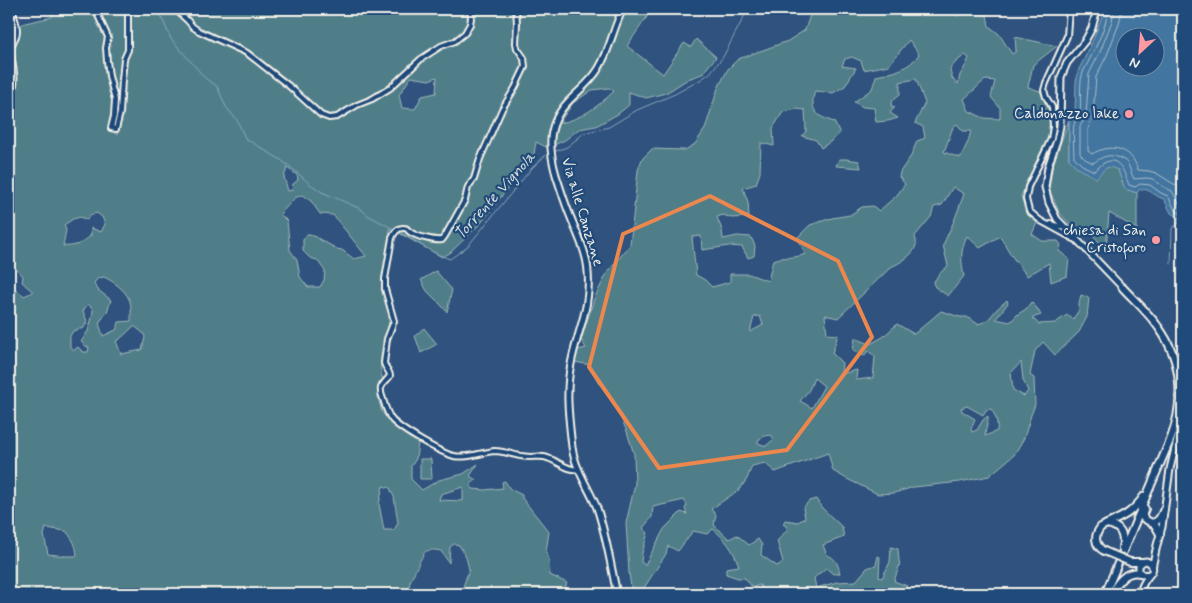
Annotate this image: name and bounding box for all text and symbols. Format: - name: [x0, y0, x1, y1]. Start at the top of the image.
- north arrow: [1114, 28, 1164, 78]
- text: N: [1127, 53, 1143, 73]
- place label: Caldonazzo lake: [1014, 104, 1119, 124]
- marker: Caldonazzo lake: [1123, 108, 1135, 120]
- water label: Torrente Vignola: [450, 146, 541, 245]
- street label: Via alle Canzane: [556, 155, 608, 269]
- place label: chiesa di San Cristoforo: [1063, 221, 1146, 260]
- marker: chiesa di San Cristoforo: [1150, 234, 1162, 246]

